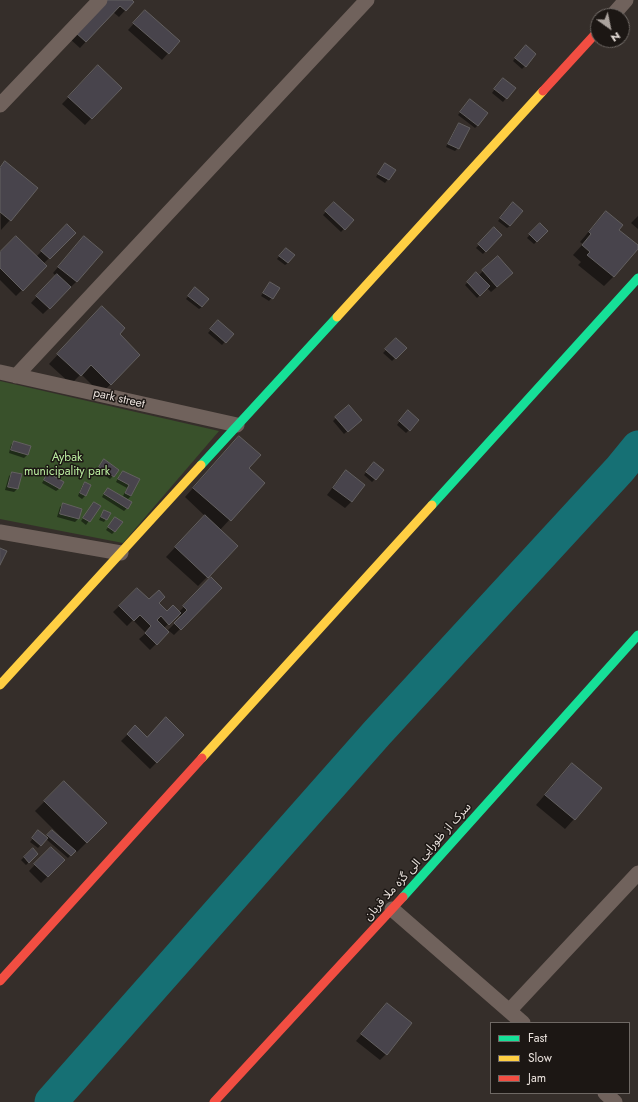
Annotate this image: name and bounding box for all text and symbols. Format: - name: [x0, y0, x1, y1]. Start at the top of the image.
- north arrow: [590, 8, 630, 48]
- text: N: [608, 28, 624, 46]
- street label: park street: [92, 386, 146, 412]
- park label: Aybak municipality park: [24, 451, 110, 479]
- street label: سرک از ظورایی الی گزه ملا قربان: [361, 800, 475, 924]
- legend: [490, 1022, 630, 1094]
- text: Fast: [528, 1029, 547, 1047]
- text: Slow: [528, 1049, 552, 1067]
- text: Jam: [528, 1069, 546, 1087]

